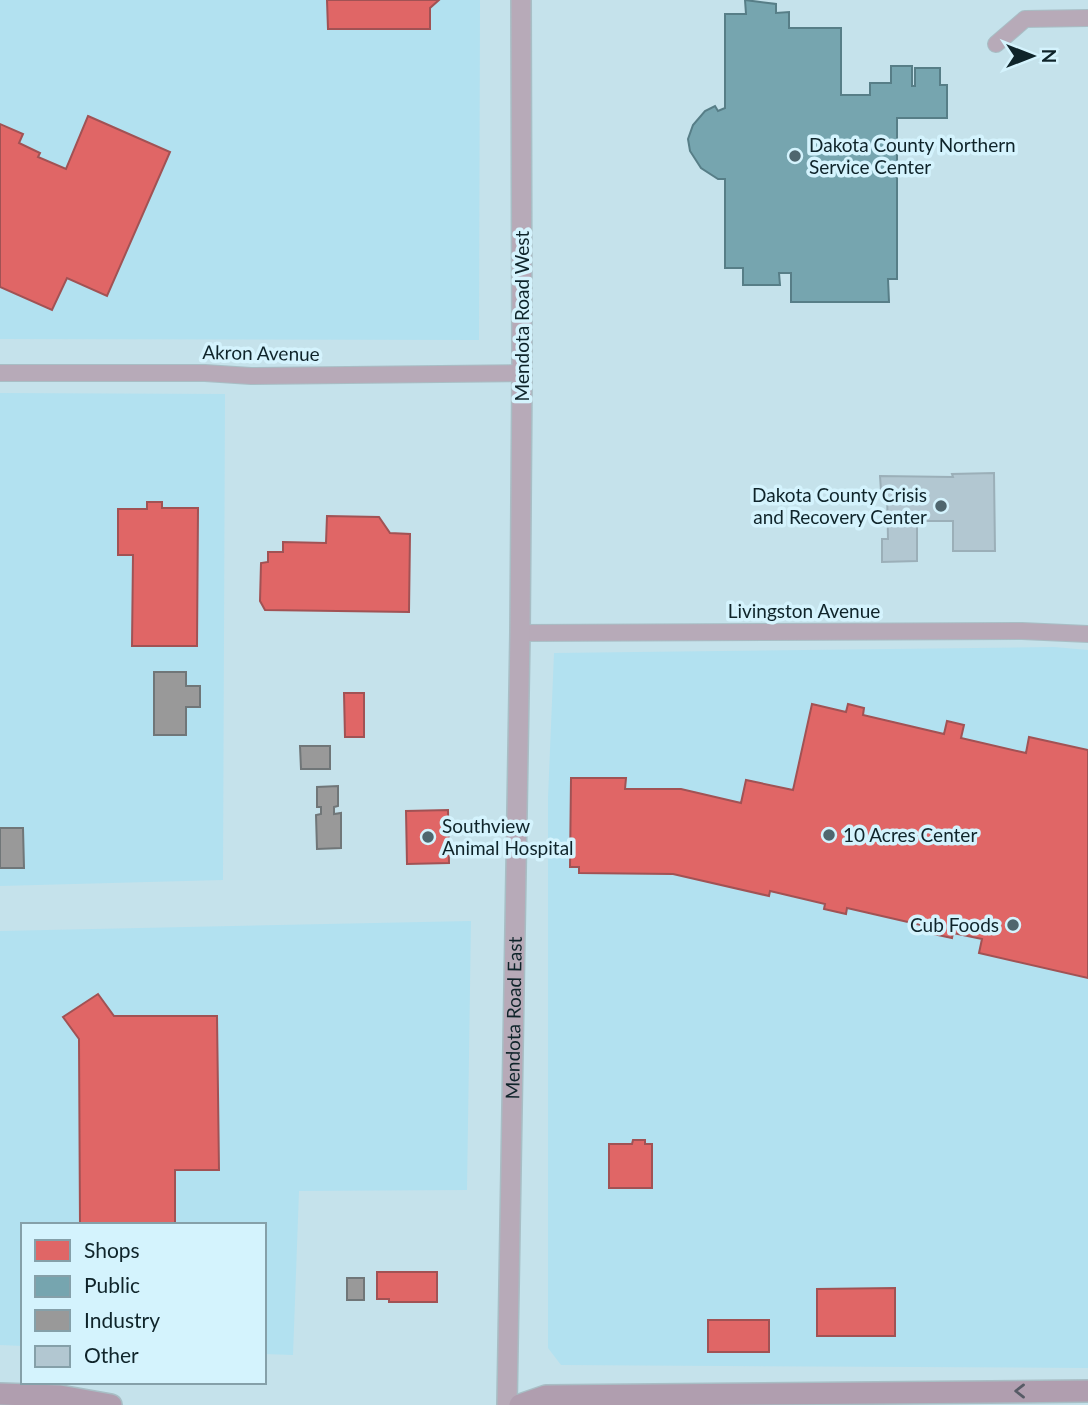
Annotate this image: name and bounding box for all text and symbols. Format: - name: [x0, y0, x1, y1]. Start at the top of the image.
- north arrow: [997, 21, 1067, 91]
- text: N: [1038, 49, 1061, 63]
- place label: Dakota County Northern Service Center: [809, 133, 1016, 178]
- marker: Dakota County Northern Service Center: [787, 148, 803, 164]
- street label: Mendota Road West: [510, 230, 533, 401]
- street label: Akron Avenue: [202, 340, 320, 365]
- place label: Dakota County Crisis and Recovery Center: [752, 483, 927, 528]
- marker: Dakota County Crisis and Recovery Center: [933, 498, 949, 514]
- street label: Livingston Avenue: [728, 599, 880, 622]
- place label: Southview Animal Hospital: [442, 814, 574, 859]
- place label: 10 Acres Center: [843, 823, 977, 846]
- marker: 10 Acres Center: [821, 827, 837, 843]
- marker: Southview Animal Hospital: [420, 829, 436, 845]
- place label: Cub Foods: [910, 913, 999, 936]
- marker: Cub Foods: [1005, 917, 1021, 933]
- street label: Mendota Road East: [500, 936, 526, 1100]
- legend: [21, 1223, 266, 1384]
- text: Shops: [84, 1237, 140, 1262]
- text: Public: [84, 1272, 140, 1297]
- text: Industry: [84, 1307, 160, 1332]
- text: Other: [84, 1342, 139, 1367]
- one-way arrow: [1014, 1383, 1025, 1399]

